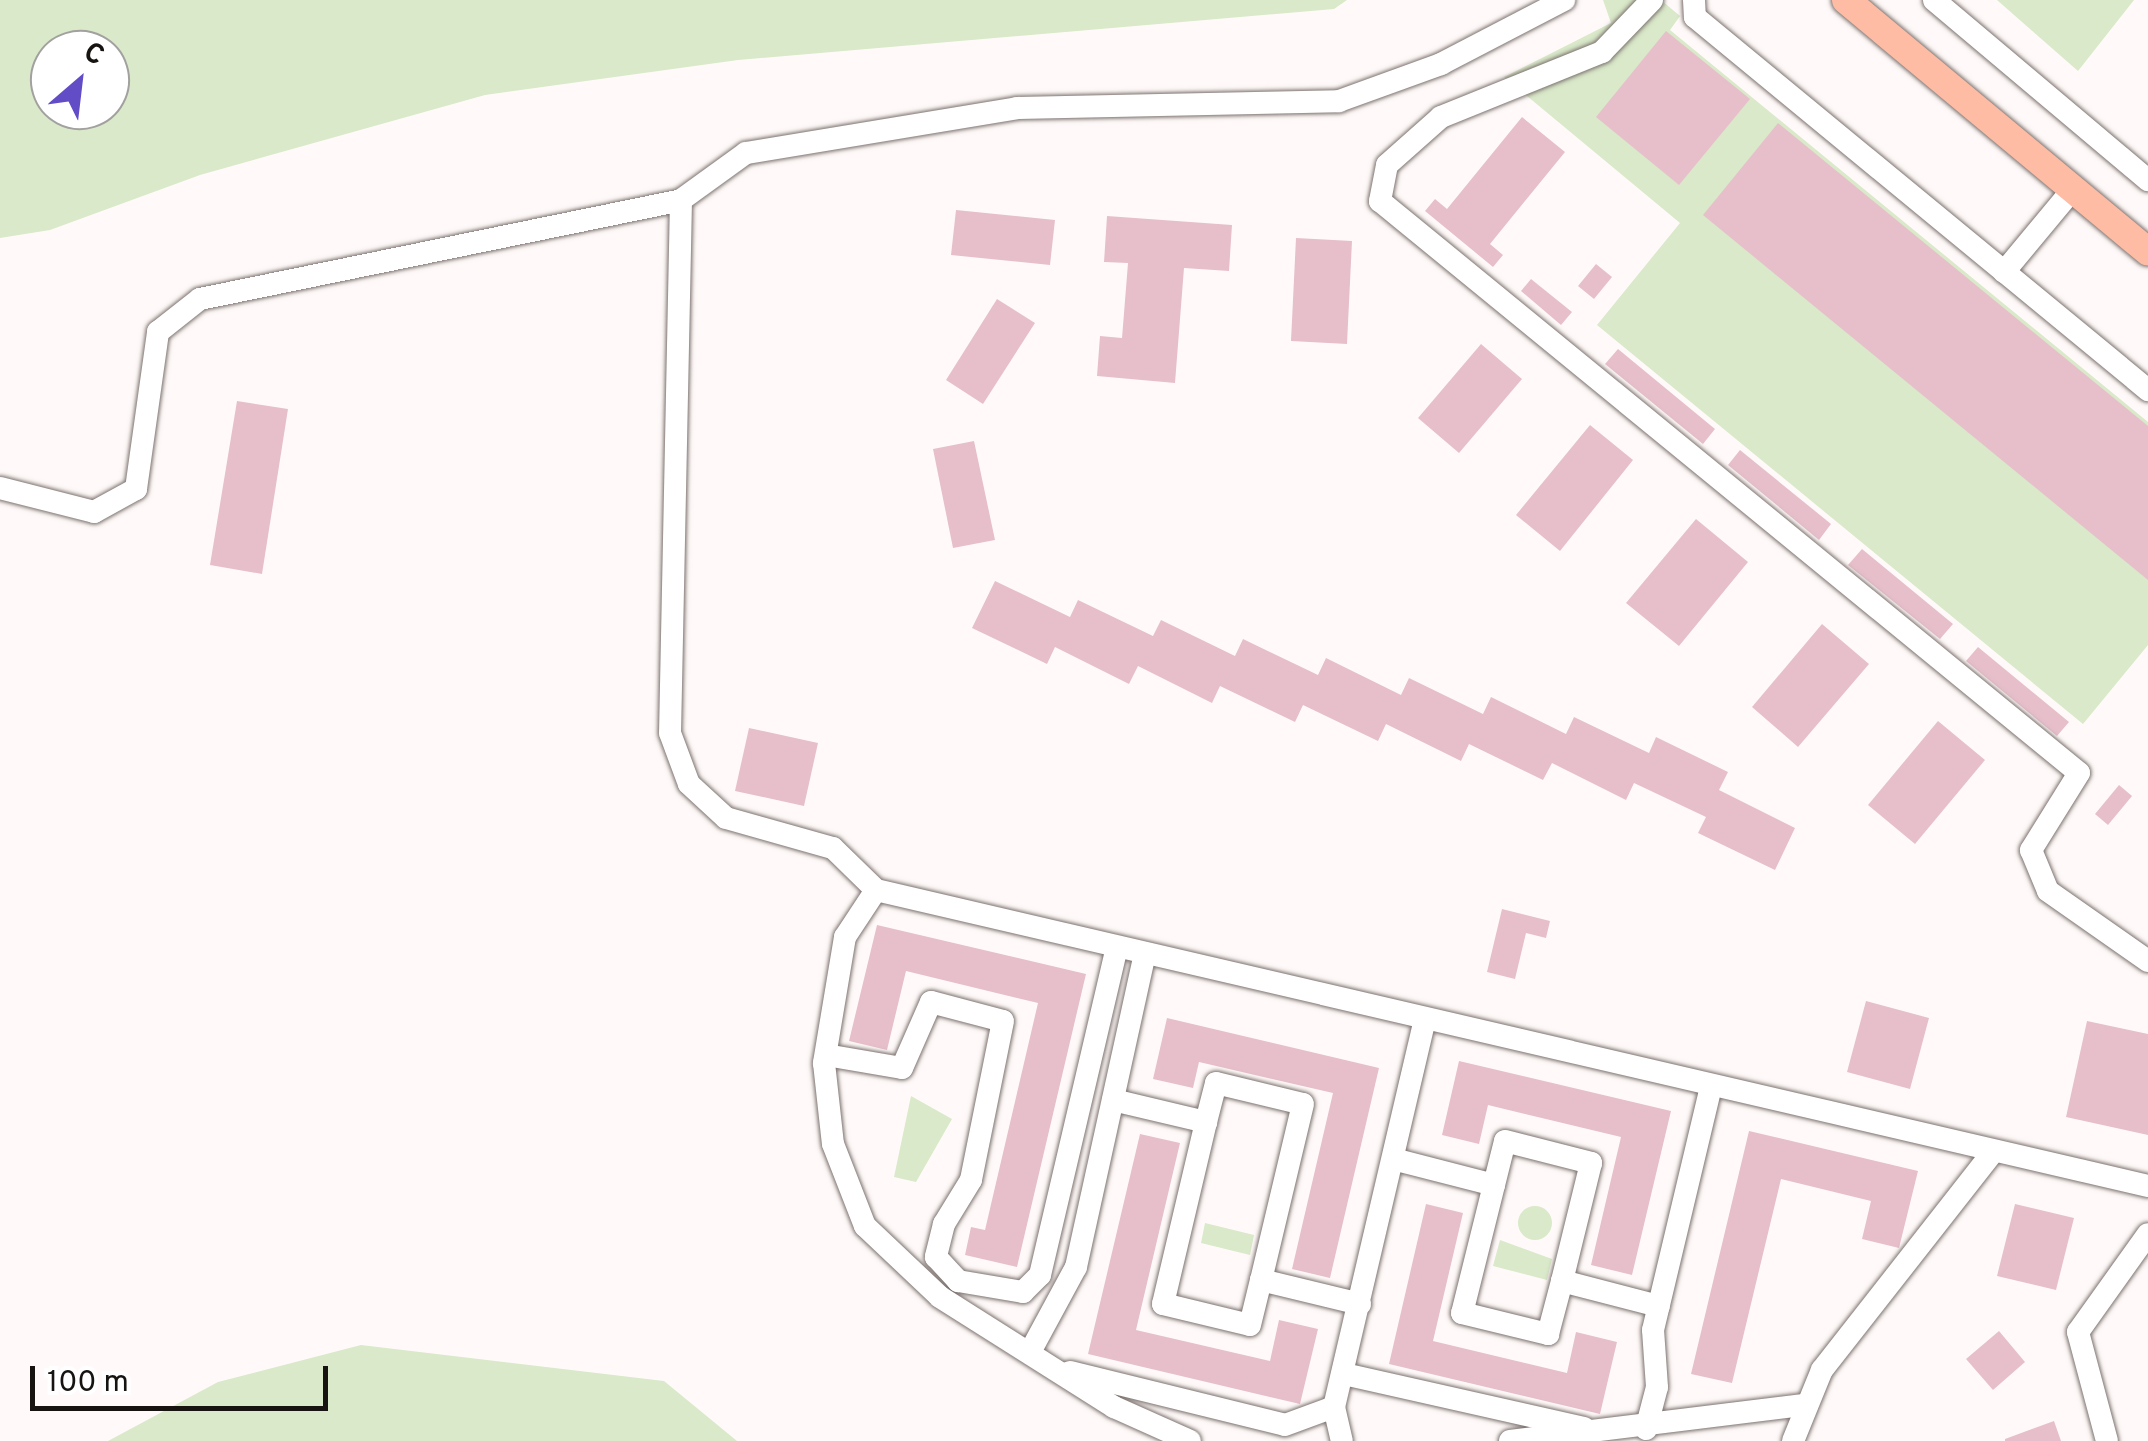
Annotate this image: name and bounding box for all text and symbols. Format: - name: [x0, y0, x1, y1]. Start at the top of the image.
- north arrow: [30, 30, 130, 130]
- text: С: [77, 35, 109, 75]
- scale bar: [35, 1346, 332, 1408]
- text: 100 m: [47, 1365, 129, 1402]

